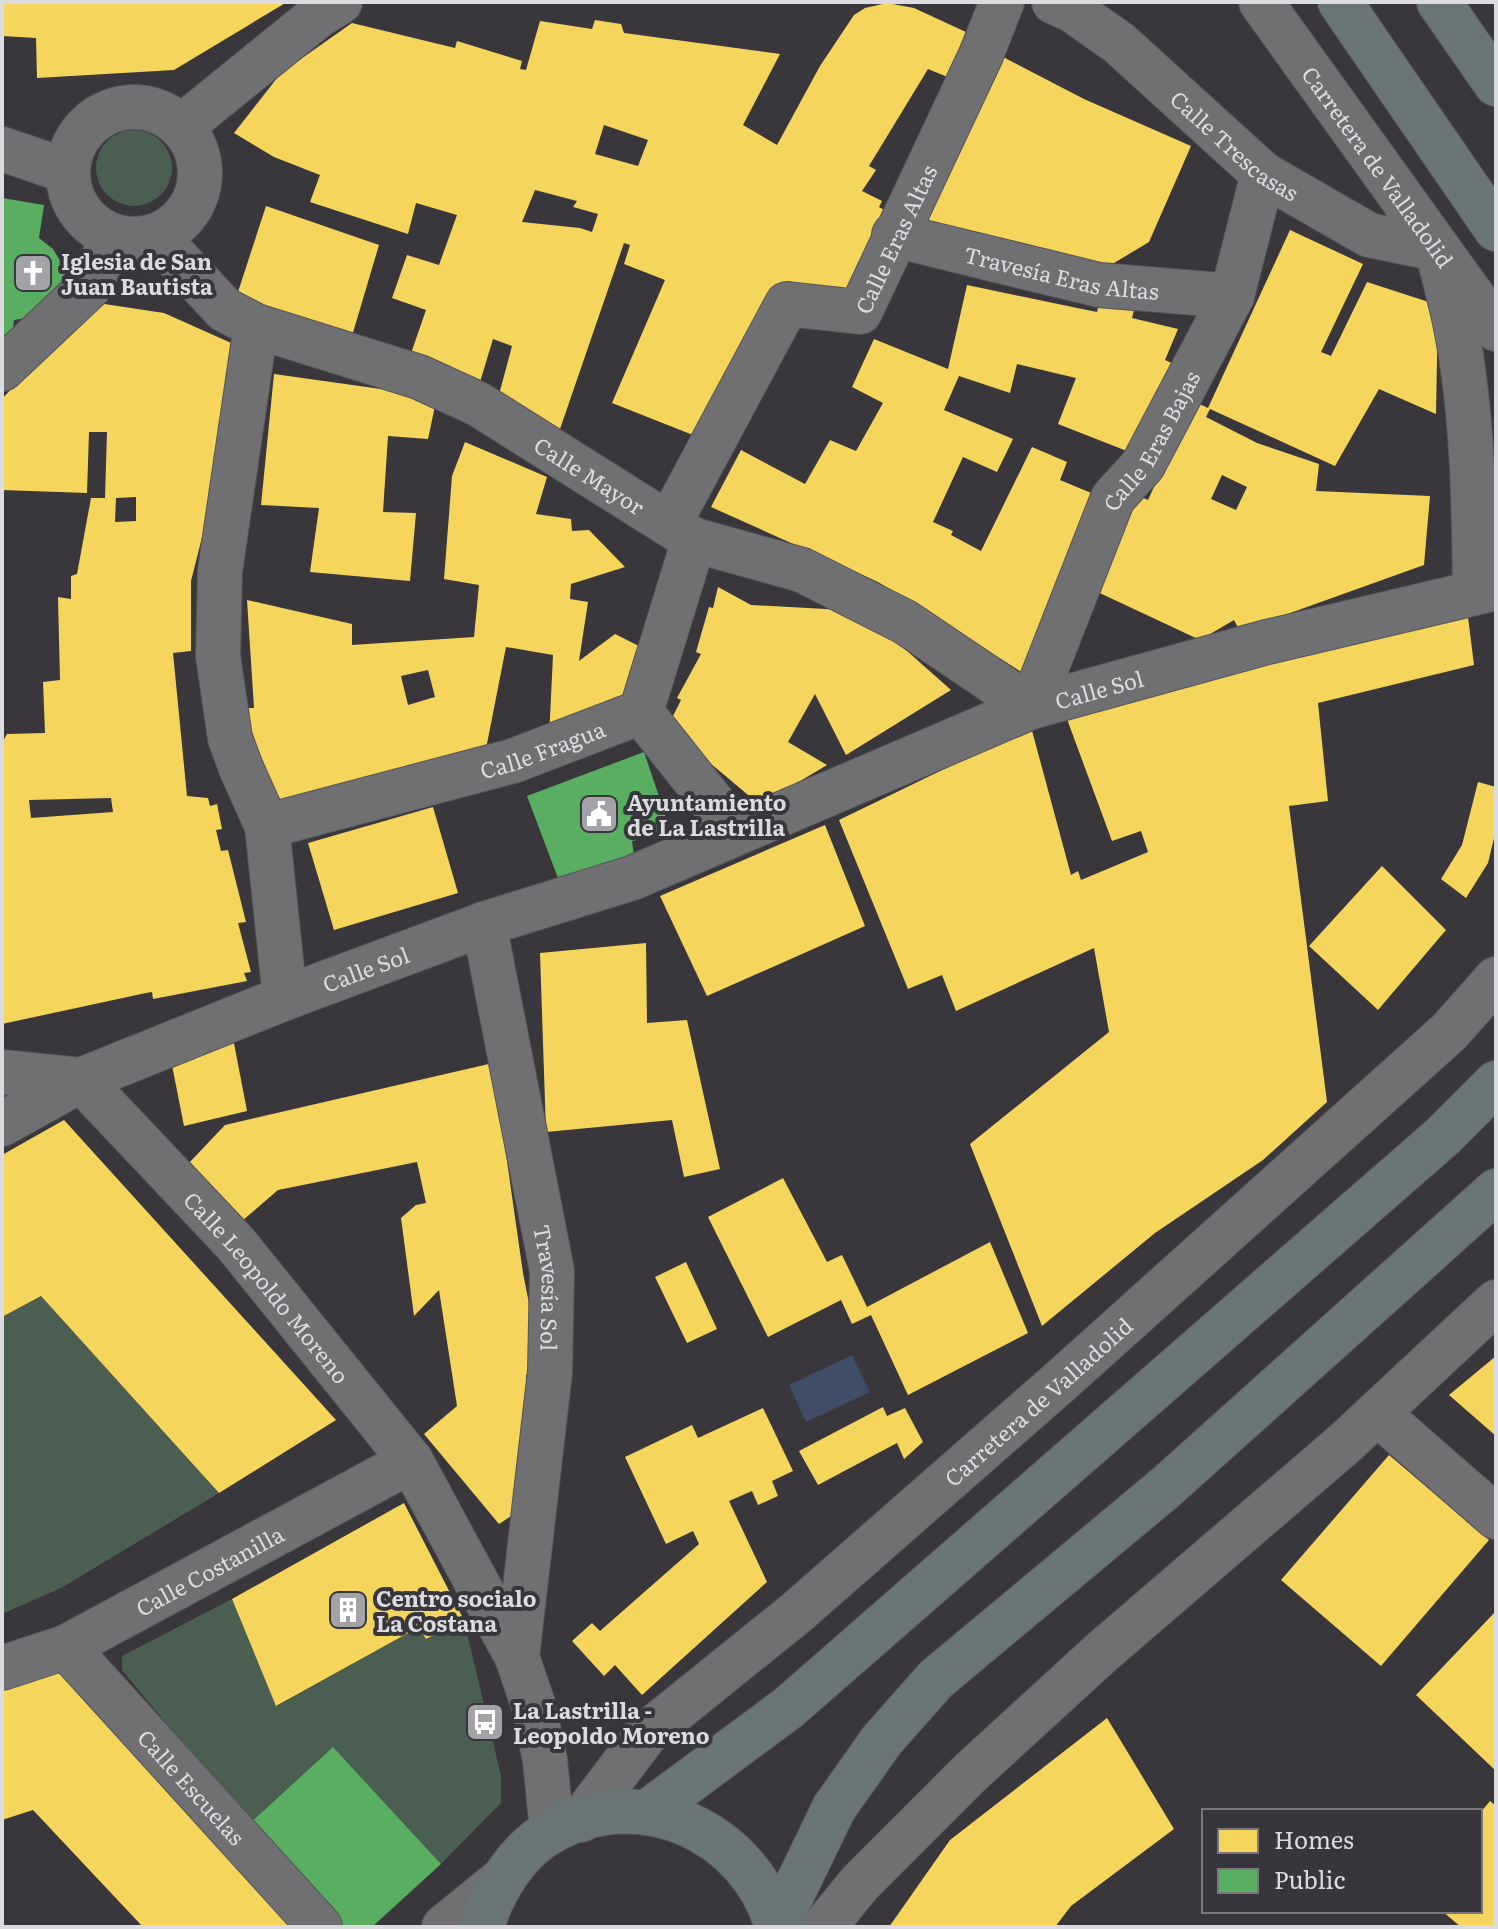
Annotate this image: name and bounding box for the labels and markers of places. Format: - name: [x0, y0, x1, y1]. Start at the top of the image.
- place label: Iglesia de San Juan Bautista: [61, 244, 213, 302]
- church icon: Iglesia de San Juan Bautista: [12, 252, 54, 294]
- place label: Ayuntamiento de La Lastrilla: [627, 785, 787, 843]
- public building icon: Ayuntamiento de La Lastrilla: [578, 793, 620, 835]
- place label: Centro socialo La Costana: [376, 1581, 536, 1639]
- building icon: Centro socialo La Costana: [327, 1589, 369, 1631]
- place label: La Lastrilla - Leopoldo Moreno: [513, 1693, 709, 1751]
- bus stop icon: La Lastrilla - Leopoldo Moreno: [464, 1701, 506, 1743]

